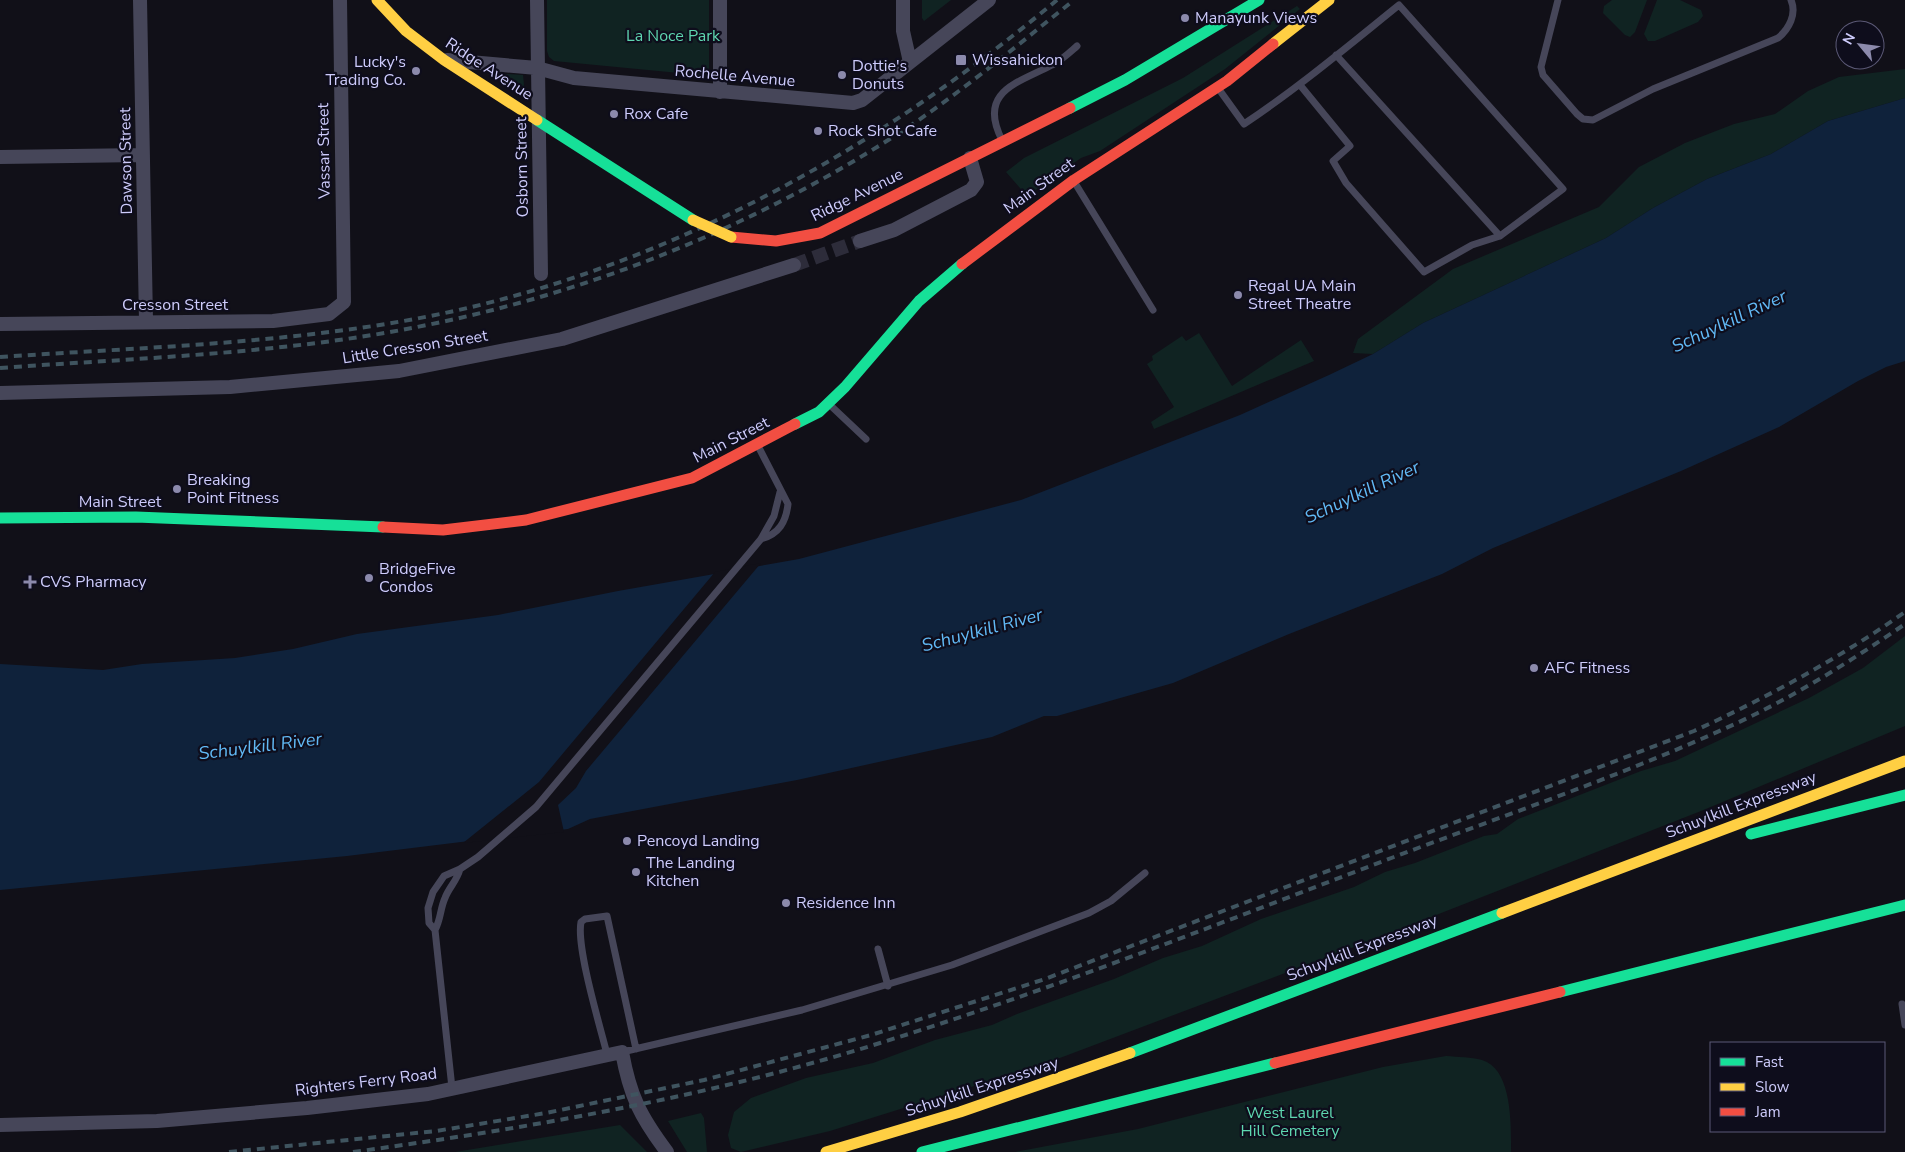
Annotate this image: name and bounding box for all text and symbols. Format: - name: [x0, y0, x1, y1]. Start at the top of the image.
- place label: Manayunk Views: [1195, 7, 1317, 29]
- marker: Manayunk Views: [1179, 12, 1191, 24]
- north arrow: [1835, 20, 1885, 70]
- park label: La Noce Park: [626, 25, 721, 47]
- text: N: [1838, 30, 1860, 48]
- street label: Ridge Avenue: [441, 32, 537, 106]
- place label: Wissahickon: [972, 49, 1063, 71]
- place label: Lucky's Trading Co.: [325, 51, 406, 91]
- marker: Wissahickon: [954, 53, 968, 67]
- place label: Dottie's Donuts: [852, 55, 907, 95]
- street label: Rochelle Avenue: [674, 60, 796, 92]
- marker: Lucky's Trading Co.: [410, 65, 422, 77]
- marker: Dottie's Donuts: [836, 69, 848, 81]
- street label: Vassar Street: [312, 102, 336, 200]
- place label: Rox Cafe: [624, 103, 688, 125]
- street label: Dawson Street: [114, 107, 138, 215]
- marker: Rox Cafe: [608, 108, 620, 120]
- street label: Osborn Street: [510, 116, 534, 218]
- place label: Rock Shot Cafe: [828, 120, 937, 142]
- marker: Rock Shot Cafe: [812, 125, 824, 137]
- street label: Main Street: [999, 153, 1079, 219]
- street label: Ridge Avenue: [807, 163, 907, 227]
- place label: Regal UA Main Street Theatre: [1248, 275, 1356, 315]
- water label: Schuylkill River: [1668, 284, 1791, 358]
- marker: Regal UA Main Street Theatre: [1232, 289, 1244, 301]
- street label: Cresson Street: [122, 294, 228, 316]
- street label: Little Cresson Street: [341, 325, 490, 369]
- street label: Main Street: [689, 411, 773, 469]
- water label: Schuylkill River: [1301, 455, 1424, 529]
- place label: Breaking Point Fitness: [187, 469, 279, 509]
- marker: Breaking Point Fitness: [171, 483, 183, 495]
- street label: Main Street: [79, 491, 162, 513]
- place label: BridgeFive Condos: [379, 558, 456, 598]
- place label: CVS Pharmacy: [40, 571, 147, 593]
- marker: BridgeFive Condos: [363, 572, 375, 584]
- marker: CVS Pharmacy: [24, 576, 36, 588]
- water label: Schuylkill River: [919, 602, 1046, 658]
- place label: AFC Fitness: [1544, 657, 1630, 679]
- marker: AFC Fitness: [1528, 662, 1540, 674]
- water label: Schuylkill River: [197, 726, 324, 765]
- street label: Schuylkill Expressway: [1662, 766, 1820, 844]
- place label: Pencoyd Landing: [637, 830, 760, 852]
- marker: Pencoyd Landing: [621, 835, 633, 847]
- place label: The Landing Kitchen: [646, 852, 735, 892]
- marker: The Landing Kitchen: [630, 866, 642, 878]
- place label: Residence Inn: [796, 892, 896, 914]
- marker: Residence Inn: [780, 897, 792, 909]
- street label: Schuylkill Expressway: [1283, 909, 1441, 987]
- legend: [1710, 1042, 1885, 1132]
- street label: Schuylkill Expressway: [903, 1052, 1062, 1122]
- text: Fast: [1755, 1052, 1784, 1072]
- street label: Righters Ferry Road: [294, 1062, 438, 1102]
- text: Slow: [1755, 1077, 1790, 1097]
- park label: West Laurel Hill Cemetery: [1241, 1102, 1340, 1142]
- text: Jam: [1754, 1102, 1781, 1122]

